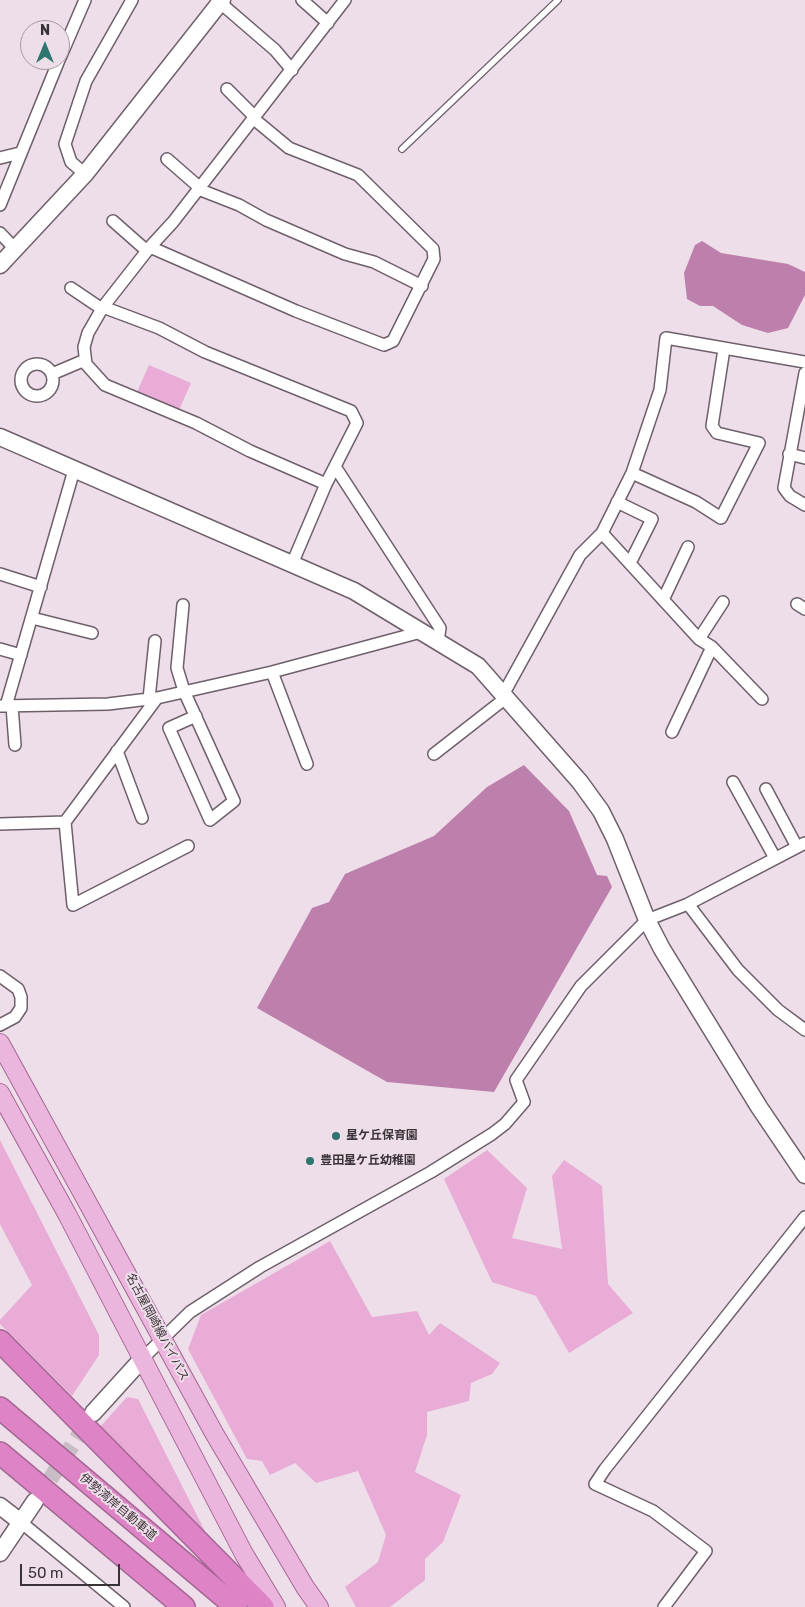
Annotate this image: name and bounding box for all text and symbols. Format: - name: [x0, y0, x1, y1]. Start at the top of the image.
- north arrow: [20, 20, 70, 70]
- text: N: [40, 22, 50, 39]
- place label: 星ケ丘保育園: [346, 1129, 418, 1143]
- marker: 星ケ丘保育園: [330, 1130, 342, 1142]
- place label: 豊田星ケ丘幼稚園: [320, 1154, 416, 1168]
- marker: 豊田星ケ丘幼稚園: [304, 1155, 316, 1167]
- street label: 名古屋岡崎線バイパス: [122, 1271, 192, 1383]
- street label: 伊勢湾岸自動車道: [77, 1471, 159, 1543]
- scale bar: [22, 1554, 122, 1586]
- text: 50 m: [28, 1564, 63, 1582]

